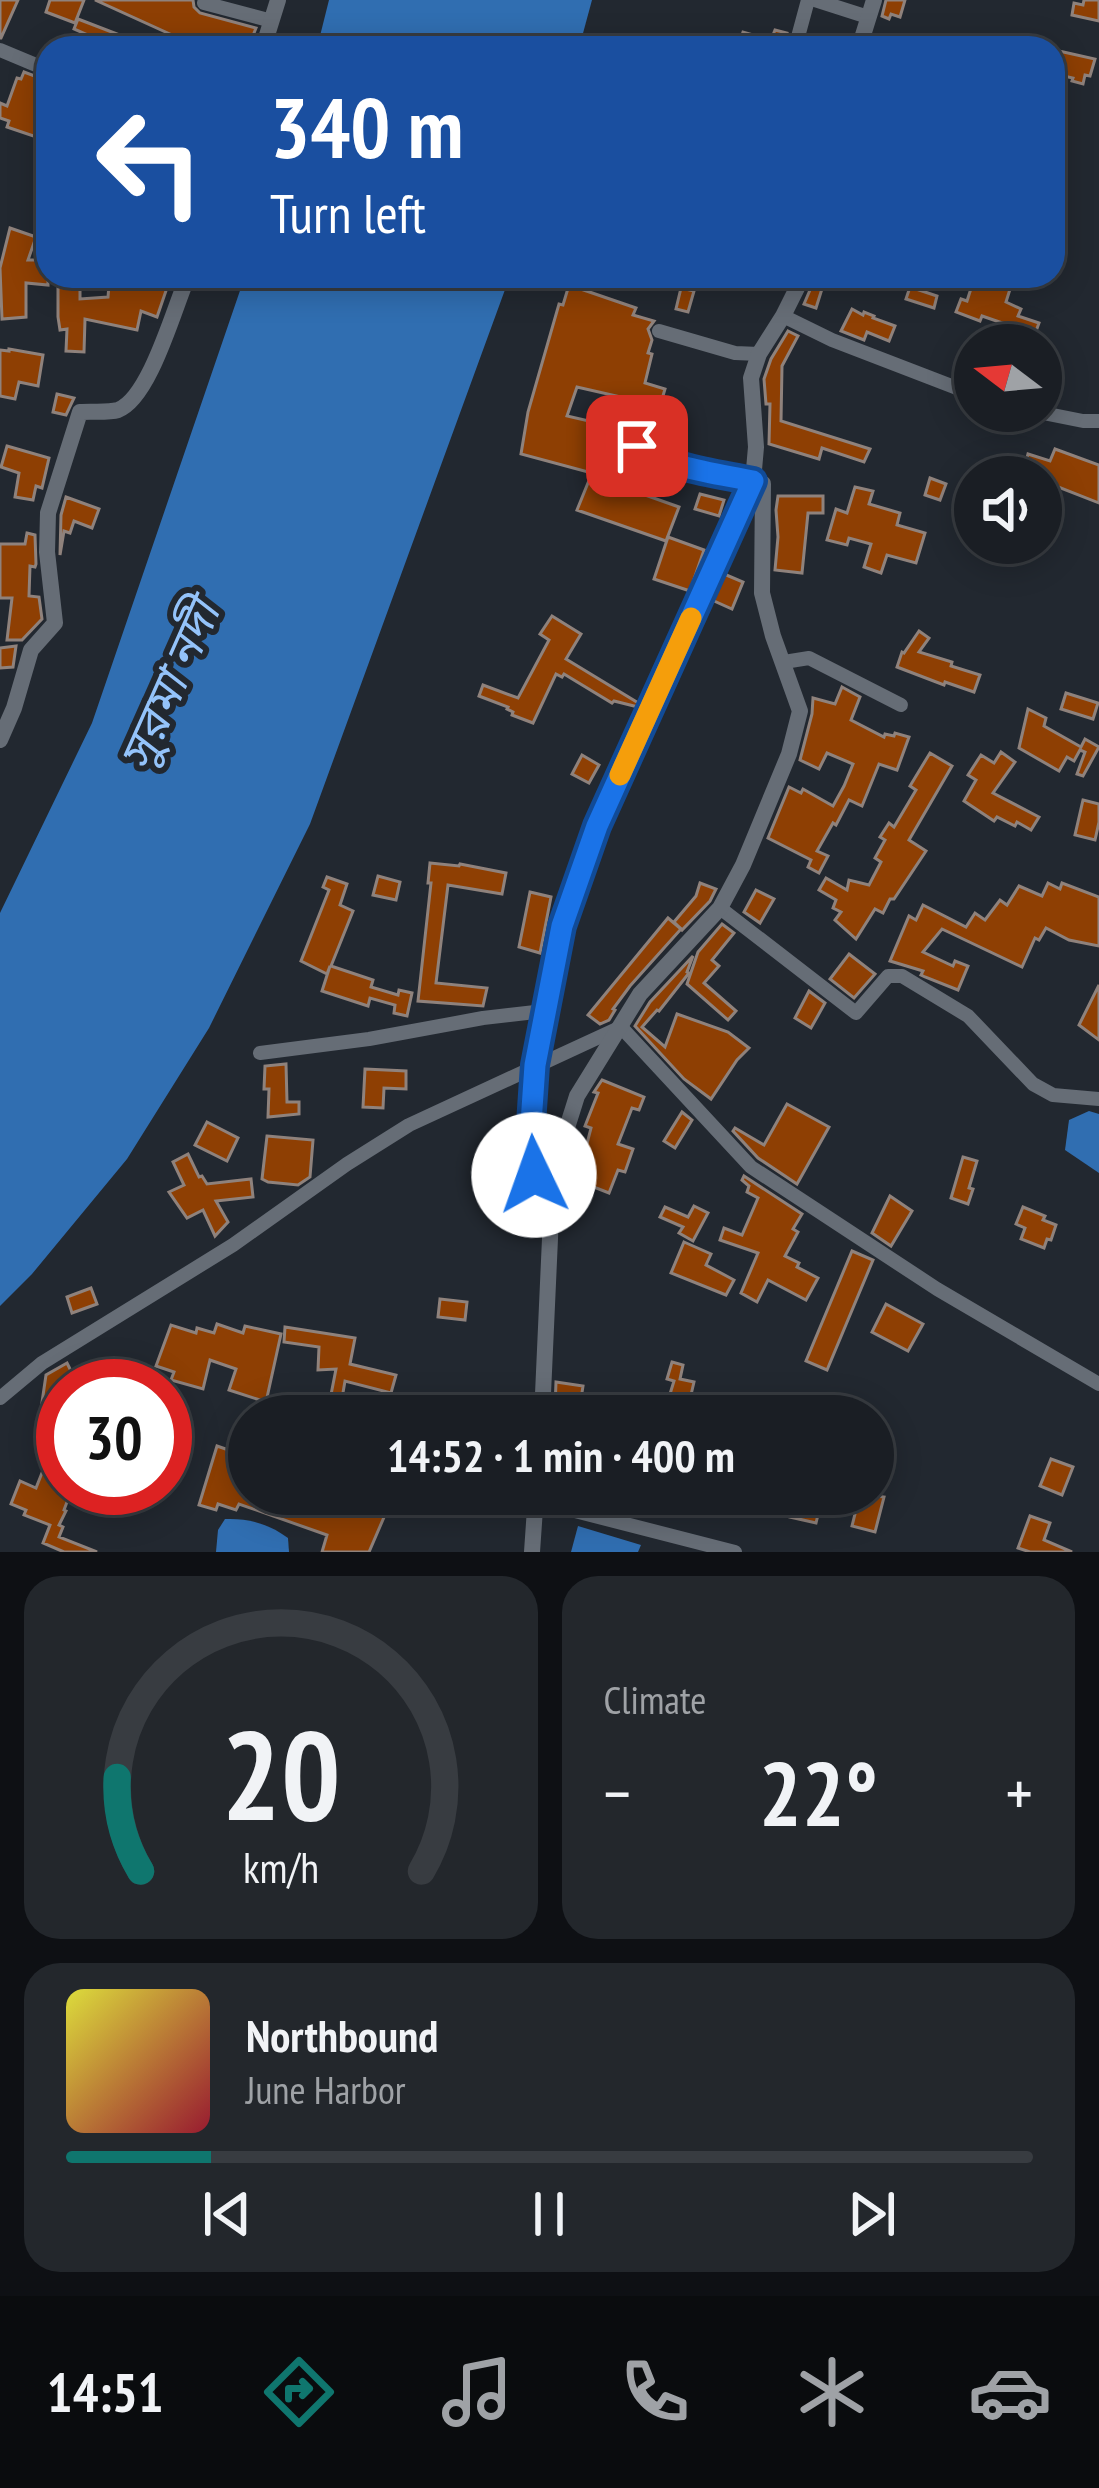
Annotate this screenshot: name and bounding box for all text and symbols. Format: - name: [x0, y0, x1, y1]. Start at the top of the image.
- text: 340 m: [270, 72, 463, 181]
- icon: left: [72, 84, 228, 240]
- text: Turn left: [270, 178, 426, 248]
- north arrow: [954, 324, 1062, 432]
- map controls: [954, 324, 1062, 564]
- pin: [586, 395, 688, 497]
- icon: arrive: [604, 413, 670, 479]
- button: sound: [954, 456, 1062, 564]
- water label: সুরমা নদী: [103, 583, 236, 779]
- position arrow: [471, 1112, 597, 1238]
- speed limit sign: 30: [36, 1359, 192, 1515]
- text: 14:52 · 1 min · 400 m: [387, 1426, 735, 1484]
- text: Climate: [604, 1674, 706, 1725]
- text: 20: [221, 1693, 340, 1854]
- text: 22°: [759, 1734, 878, 1851]
- text: −: [604, 1750, 631, 1835]
- text: +: [1006, 1750, 1033, 1835]
- text: km/h: [243, 1838, 319, 1894]
- text: Northbound: [246, 2006, 438, 2064]
- text: June Harbor: [246, 2064, 405, 2115]
- icon: previous: [194, 2181, 260, 2247]
- icon: pause: [516, 2181, 582, 2247]
- icon: next: [839, 2181, 905, 2247]
- icon: directions: [257, 2350, 341, 2434]
- icon: music: [435, 2350, 519, 2434]
- icon: phone: [613, 2350, 697, 2434]
- icon: climate: [790, 2350, 874, 2434]
- icon: car: [968, 2350, 1052, 2434]
- text: 14:51: [47, 2357, 164, 2427]

